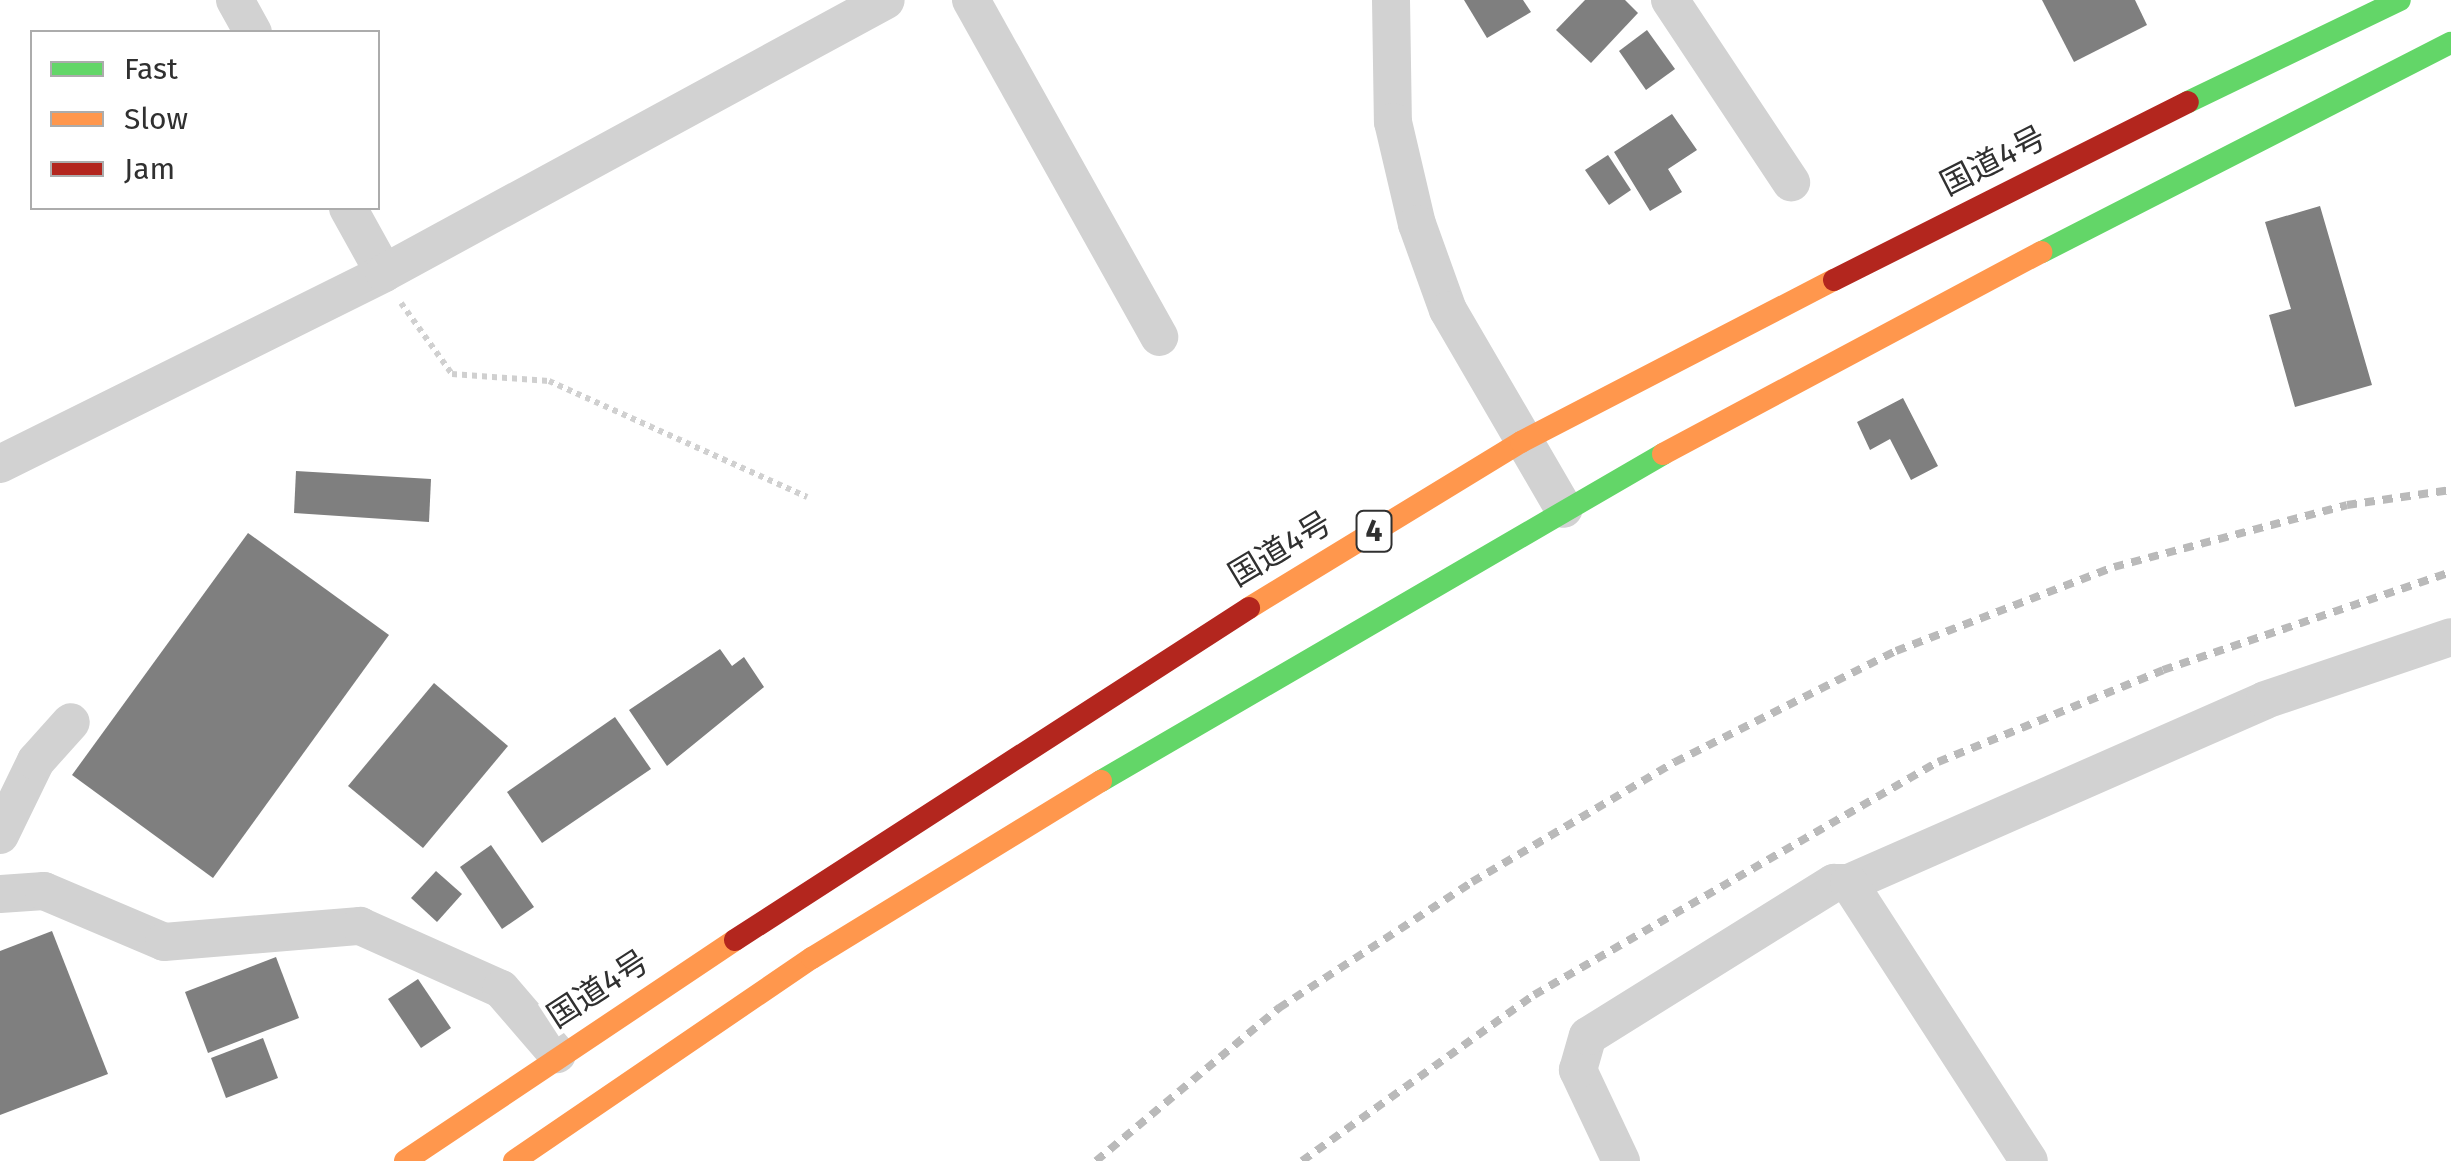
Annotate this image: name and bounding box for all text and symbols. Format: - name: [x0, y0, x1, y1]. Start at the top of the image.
- legend: [30, 30, 380, 210]
- text: Fast: [124, 51, 178, 87]
- text: Slow: [124, 101, 188, 137]
- street label: 国道4号: [1934, 118, 2052, 204]
- text: Jam: [124, 151, 175, 187]
- street label: 国道4号: [1222, 503, 1338, 595]
- road number: 4: [1354, 506, 1394, 556]
- street label: 国道4号: [540, 942, 656, 1036]

